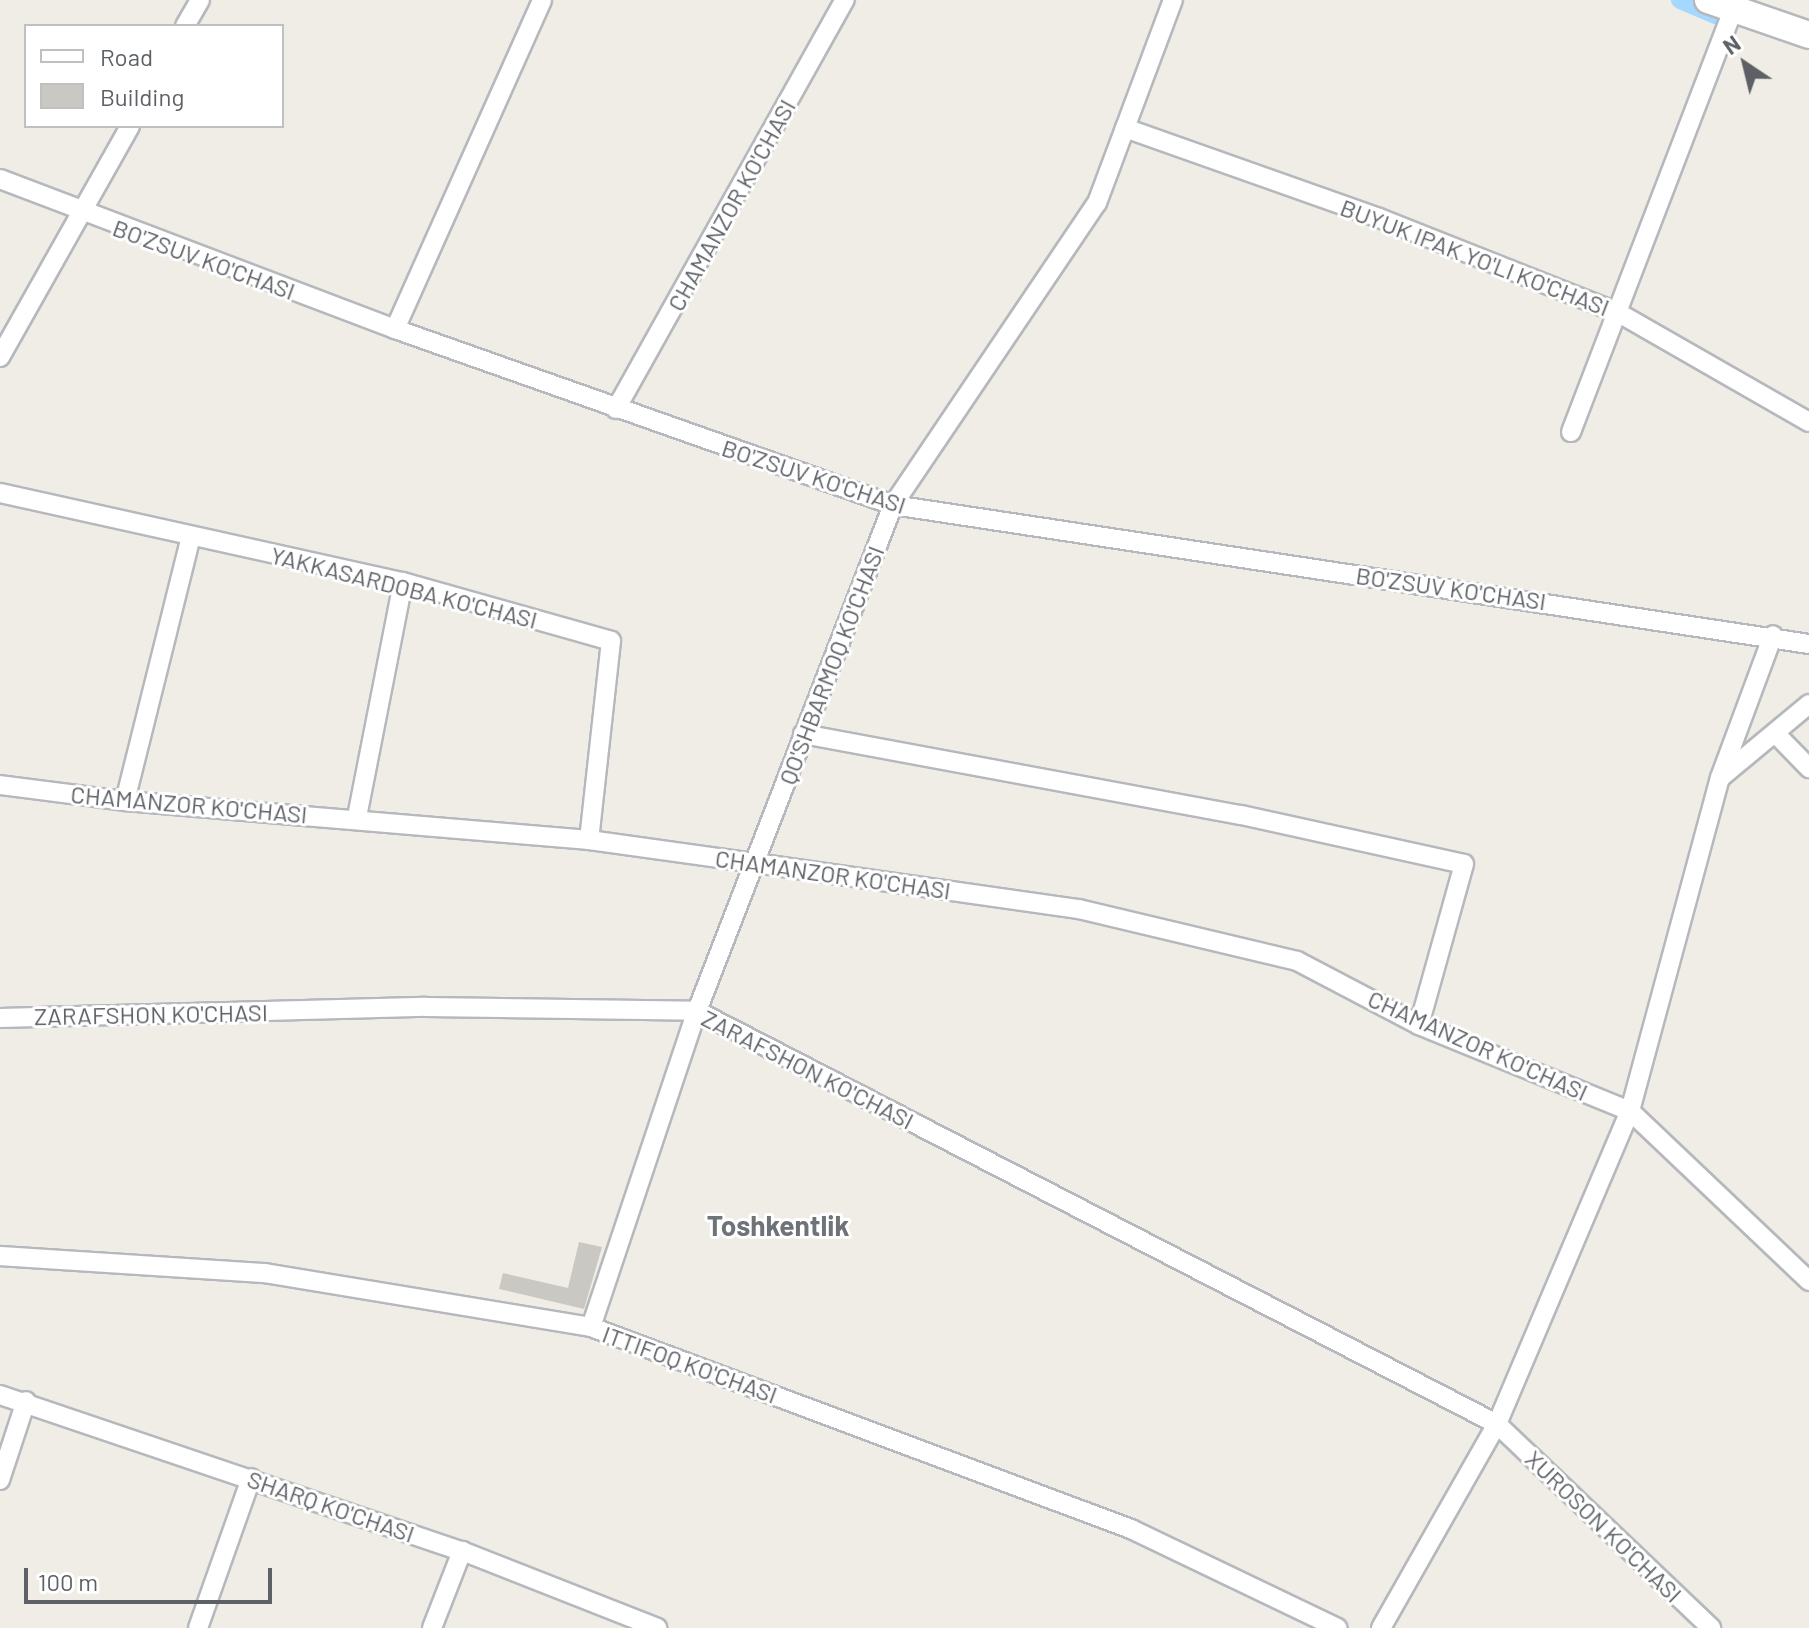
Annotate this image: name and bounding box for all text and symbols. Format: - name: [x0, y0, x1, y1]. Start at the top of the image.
- legend: [24, 24, 284, 128]
- north arrow: [1705, 24, 1785, 104]
- text: N: [1718, 29, 1745, 59]
- text: Road: [100, 42, 153, 71]
- text: Building: [100, 82, 184, 111]
- street label: CHAMANZOR KO'CHASI: [661, 94, 801, 316]
- street label: BUYUK IPAK YO'LI KO'CHASI: [1336, 192, 1614, 322]
- street label: BO'ZSUV KO'CHASI: [109, 213, 299, 305]
- street label: BO'ZSUV KO'CHASI: [718, 433, 910, 519]
- street label: YAKKASARDOBA KO'CHASI: [268, 540, 540, 634]
- street label: QO'SHBARMOQ KO'CHASI: [772, 542, 890, 788]
- street label: BO'ZSUV KO'CHASI: [1354, 560, 1548, 616]
- street label: CHAMANZOR KO'CHASI: [70, 779, 308, 829]
- street label: CHAMANZOR KO'CHASI: [713, 843, 953, 905]
- street label: CHAMANZOR KO'CHASI: [1364, 984, 1592, 1106]
- street label: ZARAFSHON KO'CHASI: [34, 998, 268, 1030]
- street label: ZARAFSHON KO'CHASI: [697, 1003, 919, 1135]
- district label: Toshkentlik: [707, 1208, 849, 1242]
- street label: ITTIFOQ KO'CHASI: [599, 1319, 781, 1409]
- street label: XUROSON KO'CHASI: [1520, 1444, 1688, 1608]
- street label: SHARQ KO'CHASI: [244, 1464, 418, 1548]
- scale bar: [28, 1552, 276, 1602]
- text: 100 m: [38, 1567, 98, 1596]

